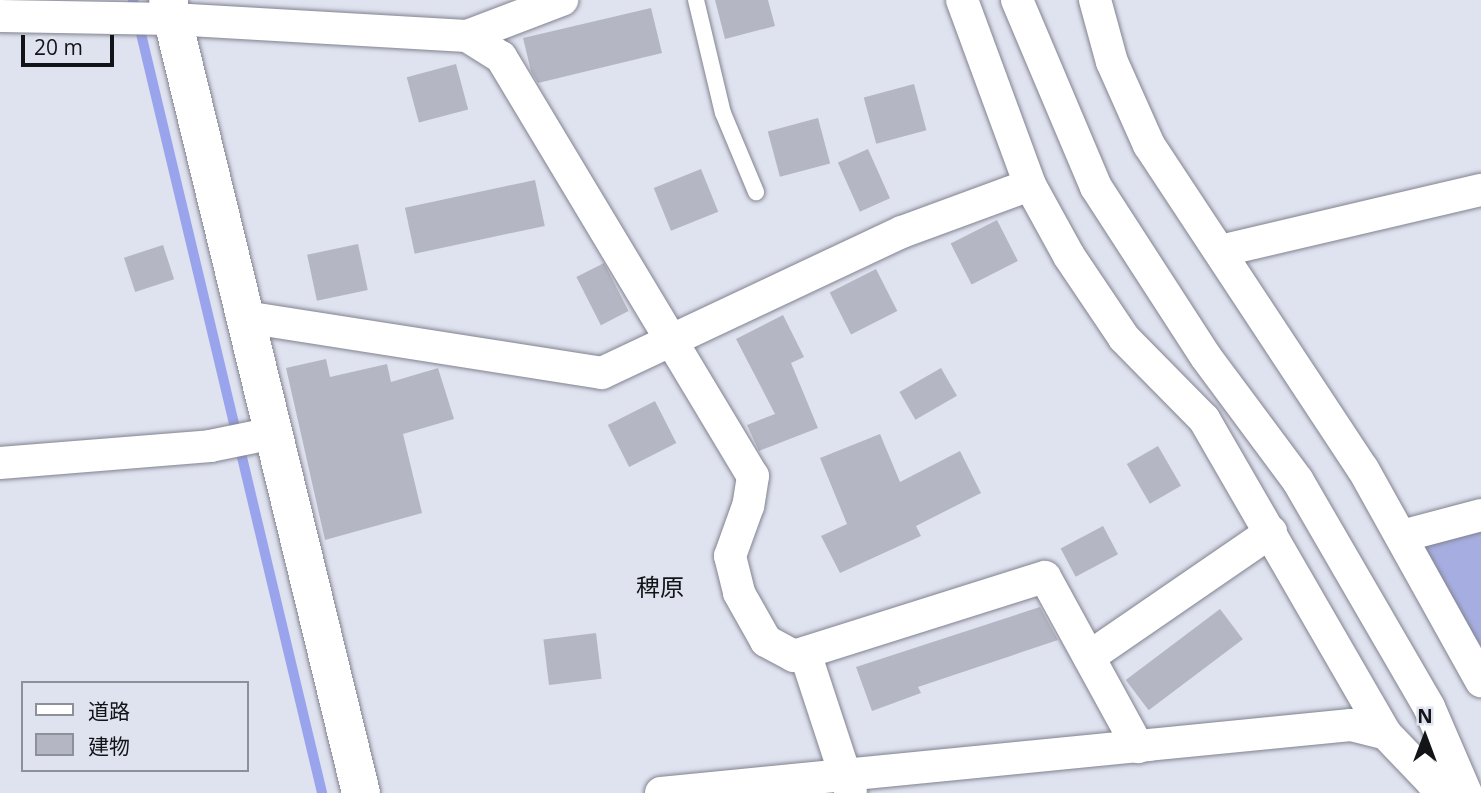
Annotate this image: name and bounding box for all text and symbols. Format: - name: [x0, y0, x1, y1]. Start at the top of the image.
- scale bar: [24, 21, 117, 65]
- text: 20 m: [34, 33, 83, 61]
- district label: 稗原: [636, 573, 684, 601]
- legend: [21, 681, 248, 772]
- text: 道路: [88, 697, 130, 725]
- north arrow: [1390, 702, 1460, 772]
- text: N: [1417, 703, 1433, 729]
- text: 建物: [88, 732, 130, 760]

